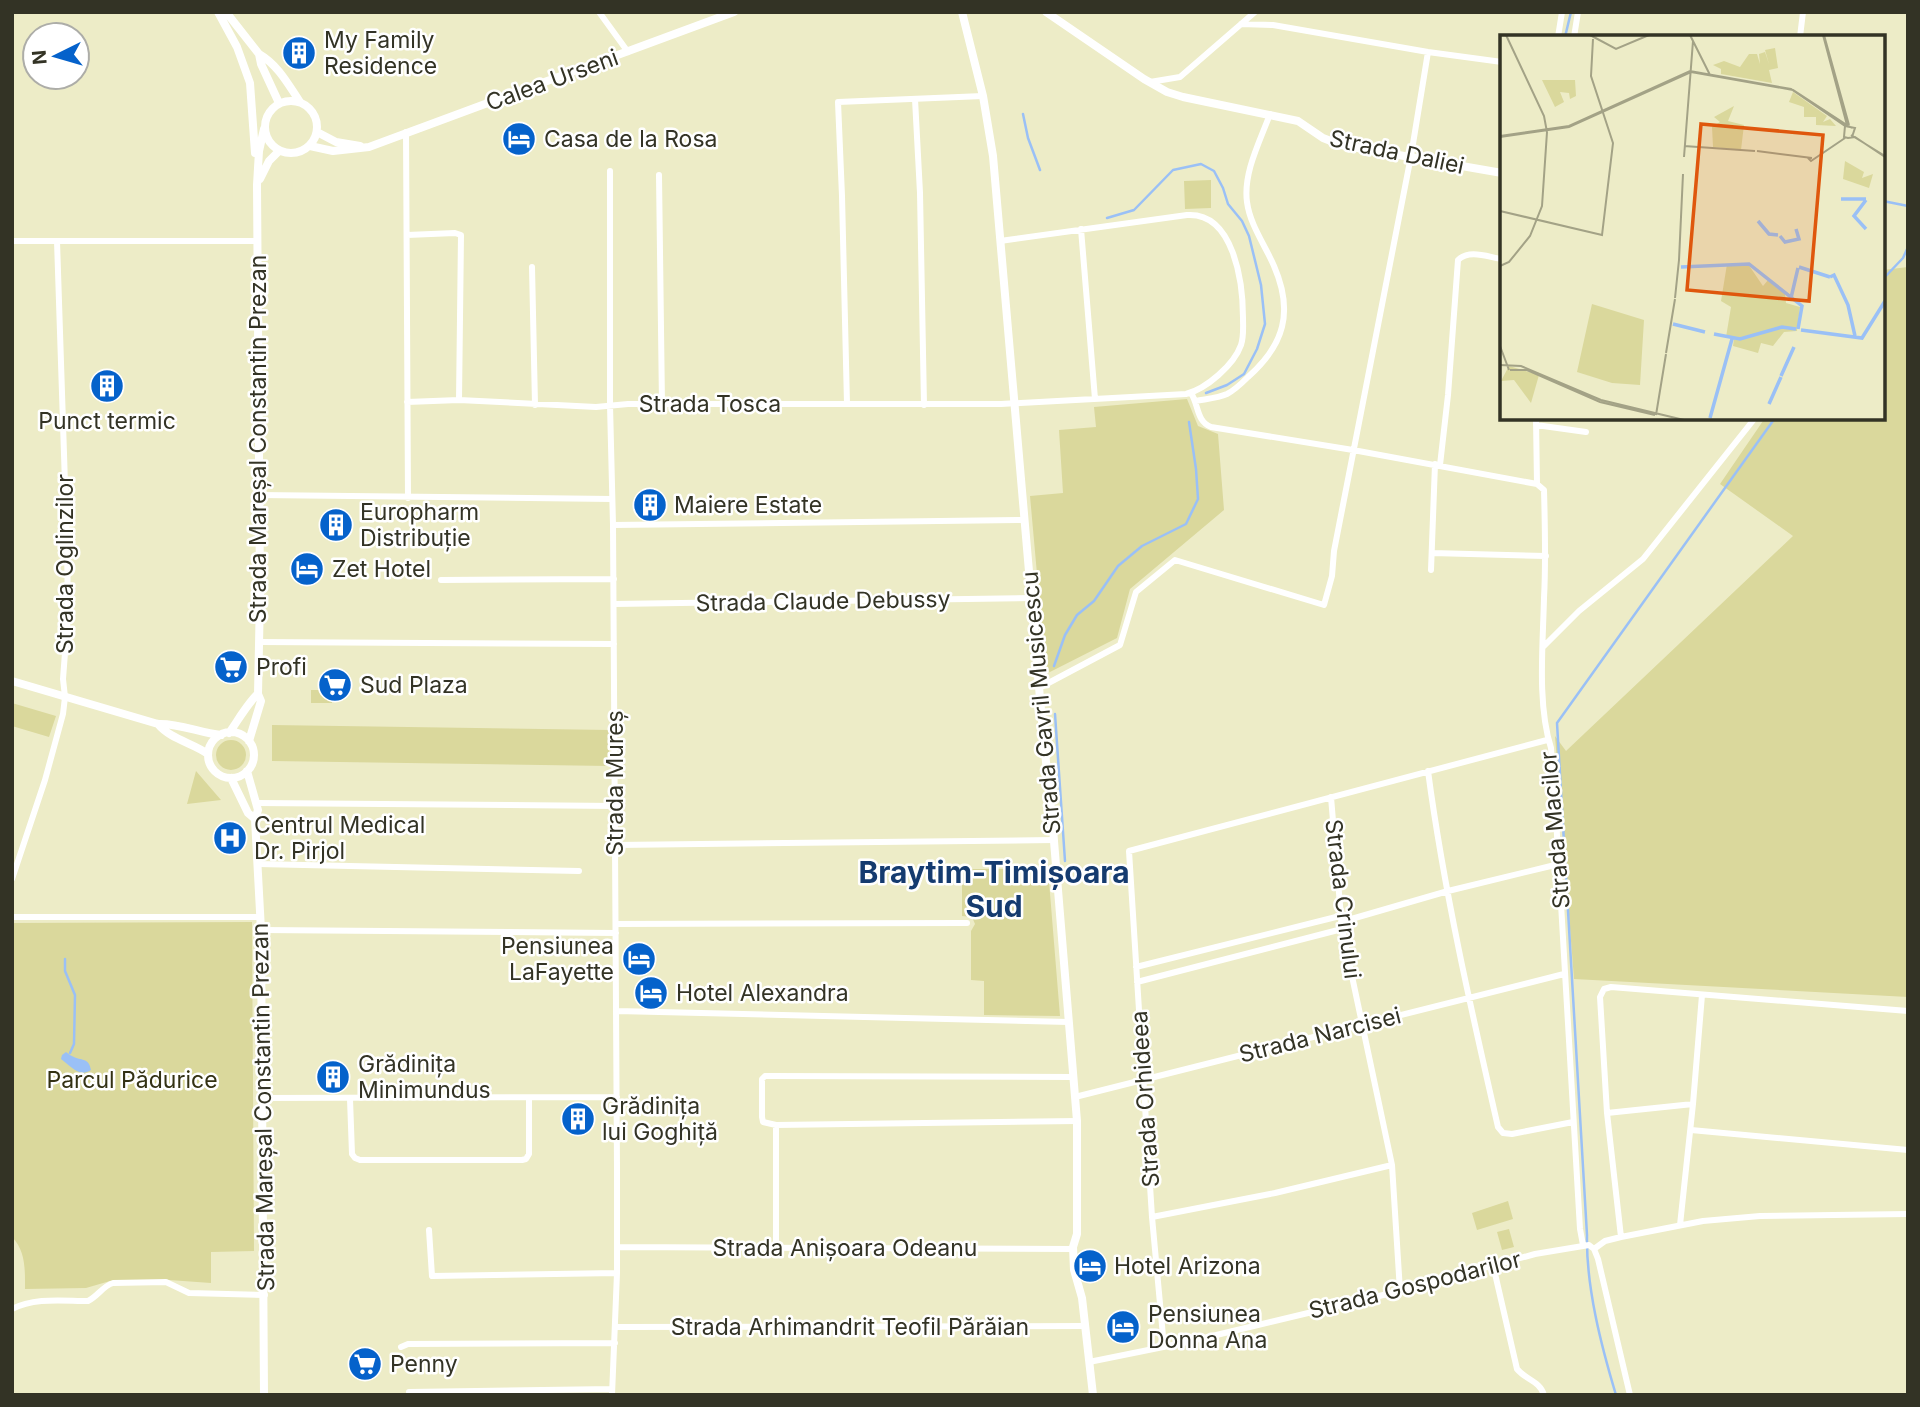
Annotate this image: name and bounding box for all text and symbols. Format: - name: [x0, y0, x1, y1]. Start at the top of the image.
- north arrow: [21, 21, 91, 91]
- place label: My Family Residence: [324, 26, 437, 80]
- building icon: My Family Residence: [280, 34, 318, 72]
- inset map: [1500, 35, 1885, 420]
- street label: Calea Urseni: [482, 43, 622, 117]
- text: N: [27, 49, 52, 66]
- hotel icon: Casa de la Rosa: [500, 120, 538, 158]
- street label: Strada Daliei: [1327, 124, 1467, 180]
- place label: Casa de la Rosa: [544, 125, 717, 153]
- street label: Strada Mareșal Constantin Prezan: [244, 255, 272, 623]
- building icon: Punct termic: [88, 367, 126, 405]
- street label: Strada Tosca: [639, 390, 781, 418]
- place label: Punct termic: [38, 407, 176, 435]
- street label: Strada Oglinzilor: [51, 474, 79, 654]
- building icon: Maiere Estate: [631, 486, 669, 524]
- place label: Maiere Estate: [674, 491, 822, 519]
- place label: Europharm Distribuție: [360, 498, 479, 552]
- building icon: Europharm Distribuție: [317, 506, 355, 544]
- hotel icon: Zet Hotel: [288, 550, 326, 588]
- place label: Zet Hotel: [332, 555, 431, 583]
- street label: Strada Gavril Musicescu: [1016, 570, 1066, 836]
- street label: Strada Claude Debussy: [695, 585, 951, 617]
- supermarket icon: Profi: [212, 648, 250, 686]
- place label: Profi: [256, 653, 307, 681]
- supermarket icon: Sud Plaza: [316, 666, 354, 704]
- place label: Sud Plaza: [360, 671, 468, 699]
- street label: Strada Mureș: [601, 710, 629, 856]
- street label: Strada Macilor: [1534, 750, 1576, 910]
- place label: Centrul Medical Dr. Pirjol: [254, 811, 425, 865]
- street label: Strada Crinului: [1319, 818, 1367, 980]
- hospital icon: Centrul Medical Dr. Pirjol: [211, 819, 249, 857]
- district label: Braytim-Timișoara Sud: [858, 854, 1130, 924]
- street label: Strada Mareșal Constantin Prezan: [246, 922, 280, 1292]
- place label: Pensiunea LaFayette: [501, 932, 614, 986]
- hotel icon: Pensiunea LaFayette: [620, 940, 658, 978]
- hotel icon: Hotel Alexandra: [632, 974, 670, 1012]
- place label: Hotel Alexandra: [676, 979, 849, 1007]
- street label: Strada Narcisei: [1236, 1001, 1404, 1069]
- street label: Strada Orhideea: [1125, 1010, 1165, 1188]
- place label: Grădinița Minimundus: [358, 1050, 491, 1104]
- building icon: Grădinița Minimundus: [314, 1058, 352, 1096]
- park label: Parcul Pădurice: [46, 1066, 218, 1094]
- place label: Grădinița lui Goghiță: [602, 1092, 718, 1146]
- building icon: Grădinița lui Goghiță: [559, 1100, 597, 1138]
- street label: Strada Anișoara Odeanu: [713, 1234, 977, 1262]
- street label: Strada Gospodarilor: [1306, 1245, 1524, 1325]
- hotel icon: Hotel Arizona: [1071, 1247, 1109, 1285]
- place label: Hotel Arizona: [1114, 1252, 1261, 1280]
- place label: Pensiunea Donna Ana: [1148, 1300, 1267, 1354]
- hotel icon: Pensiunea Donna Ana: [1104, 1308, 1142, 1346]
- street label: Strada Arhimandrit Teofil Părăian: [671, 1313, 1029, 1341]
- supermarket icon: Penny: [346, 1345, 384, 1383]
- place label: Penny: [390, 1350, 458, 1378]

